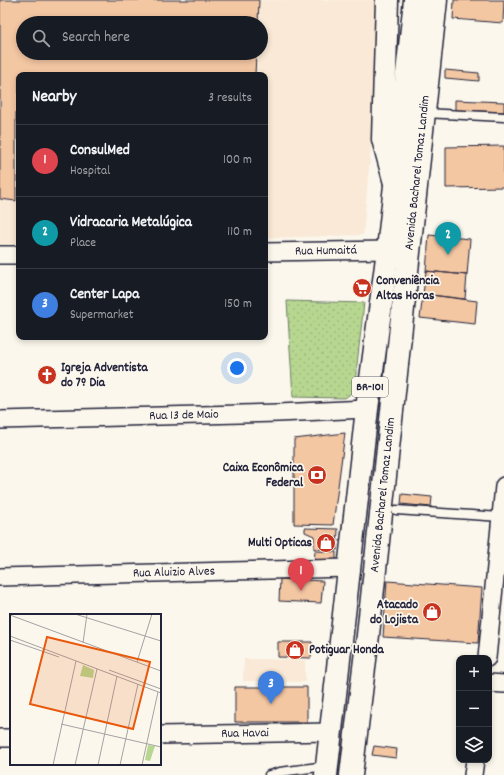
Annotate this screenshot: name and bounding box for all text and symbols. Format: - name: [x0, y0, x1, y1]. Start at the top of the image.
- search box: [16, 16, 268, 60]
- icon: search: [30, 27, 52, 49]
- text: Search here: [62, 27, 130, 49]
- text: Nearby: [32, 86, 76, 110]
- text: 3 results: [208, 89, 252, 108]
- street label: Avenida Bacharel Tomaz Landim: [400, 94, 435, 251]
- text: ConsulMed: [70, 140, 130, 162]
- text: 1: [44, 151, 46, 170]
- text: 100 m: [223, 151, 252, 170]
- text: Hospital: [70, 162, 110, 181]
- text: Vidracaria Metalúgica: [70, 212, 192, 234]
- pin: 2: [435, 222, 461, 255]
- text: 2: [42, 223, 48, 242]
- text: 110 m: [227, 223, 252, 242]
- text: Place: [70, 234, 96, 253]
- street label: Rua Humaitá: [295, 241, 358, 261]
- place label: Conveniência Altas Horas: [376, 272, 440, 306]
- supermarket icon: Conveniência Altas Horas: [351, 277, 373, 299]
- text: Center Lapa: [70, 284, 139, 306]
- text: 3: [42, 295, 48, 314]
- text: 150 m: [224, 295, 252, 314]
- text: Supermarket: [70, 306, 134, 325]
- your location: [227, 358, 247, 378]
- place label: Igreja Adventista do 7º Dia: [61, 359, 149, 393]
- church icon: Igreja Adventista do 7º Dia: [36, 364, 58, 386]
- road number: BR-101: [352, 377, 388, 397]
- street label: Rua 13 de Maio: [149, 405, 219, 426]
- street label: Avenida Bacharel Tomaz Landim: [365, 416, 401, 573]
- place label: Caixa Econômica Federal: [223, 459, 304, 493]
- bank icon: Caixa Econômica Federal: [306, 464, 328, 486]
- shop icon: Multi Opticas: [315, 532, 337, 554]
- place label: Multi Opticas: [248, 534, 313, 553]
- pin: 1: [288, 558, 314, 591]
- street label: Rua Aluizio Alves: [133, 562, 215, 583]
- place label: Atacado do Lojista: [370, 596, 419, 630]
- shop icon: Atacado do Lojista: [421, 601, 443, 623]
- inset map: [10, 614, 161, 765]
- shop icon: Potiguar Honda: [284, 639, 306, 661]
- place label: Potiguar Honda: [309, 641, 385, 660]
- map controls: [456, 655, 492, 763]
- button: +: [456, 655, 492, 691]
- pin: 3: [258, 671, 284, 704]
- button: −: [456, 691, 492, 727]
- street label: Rua Havai: [221, 724, 270, 743]
- button: layers: [456, 727, 492, 763]

